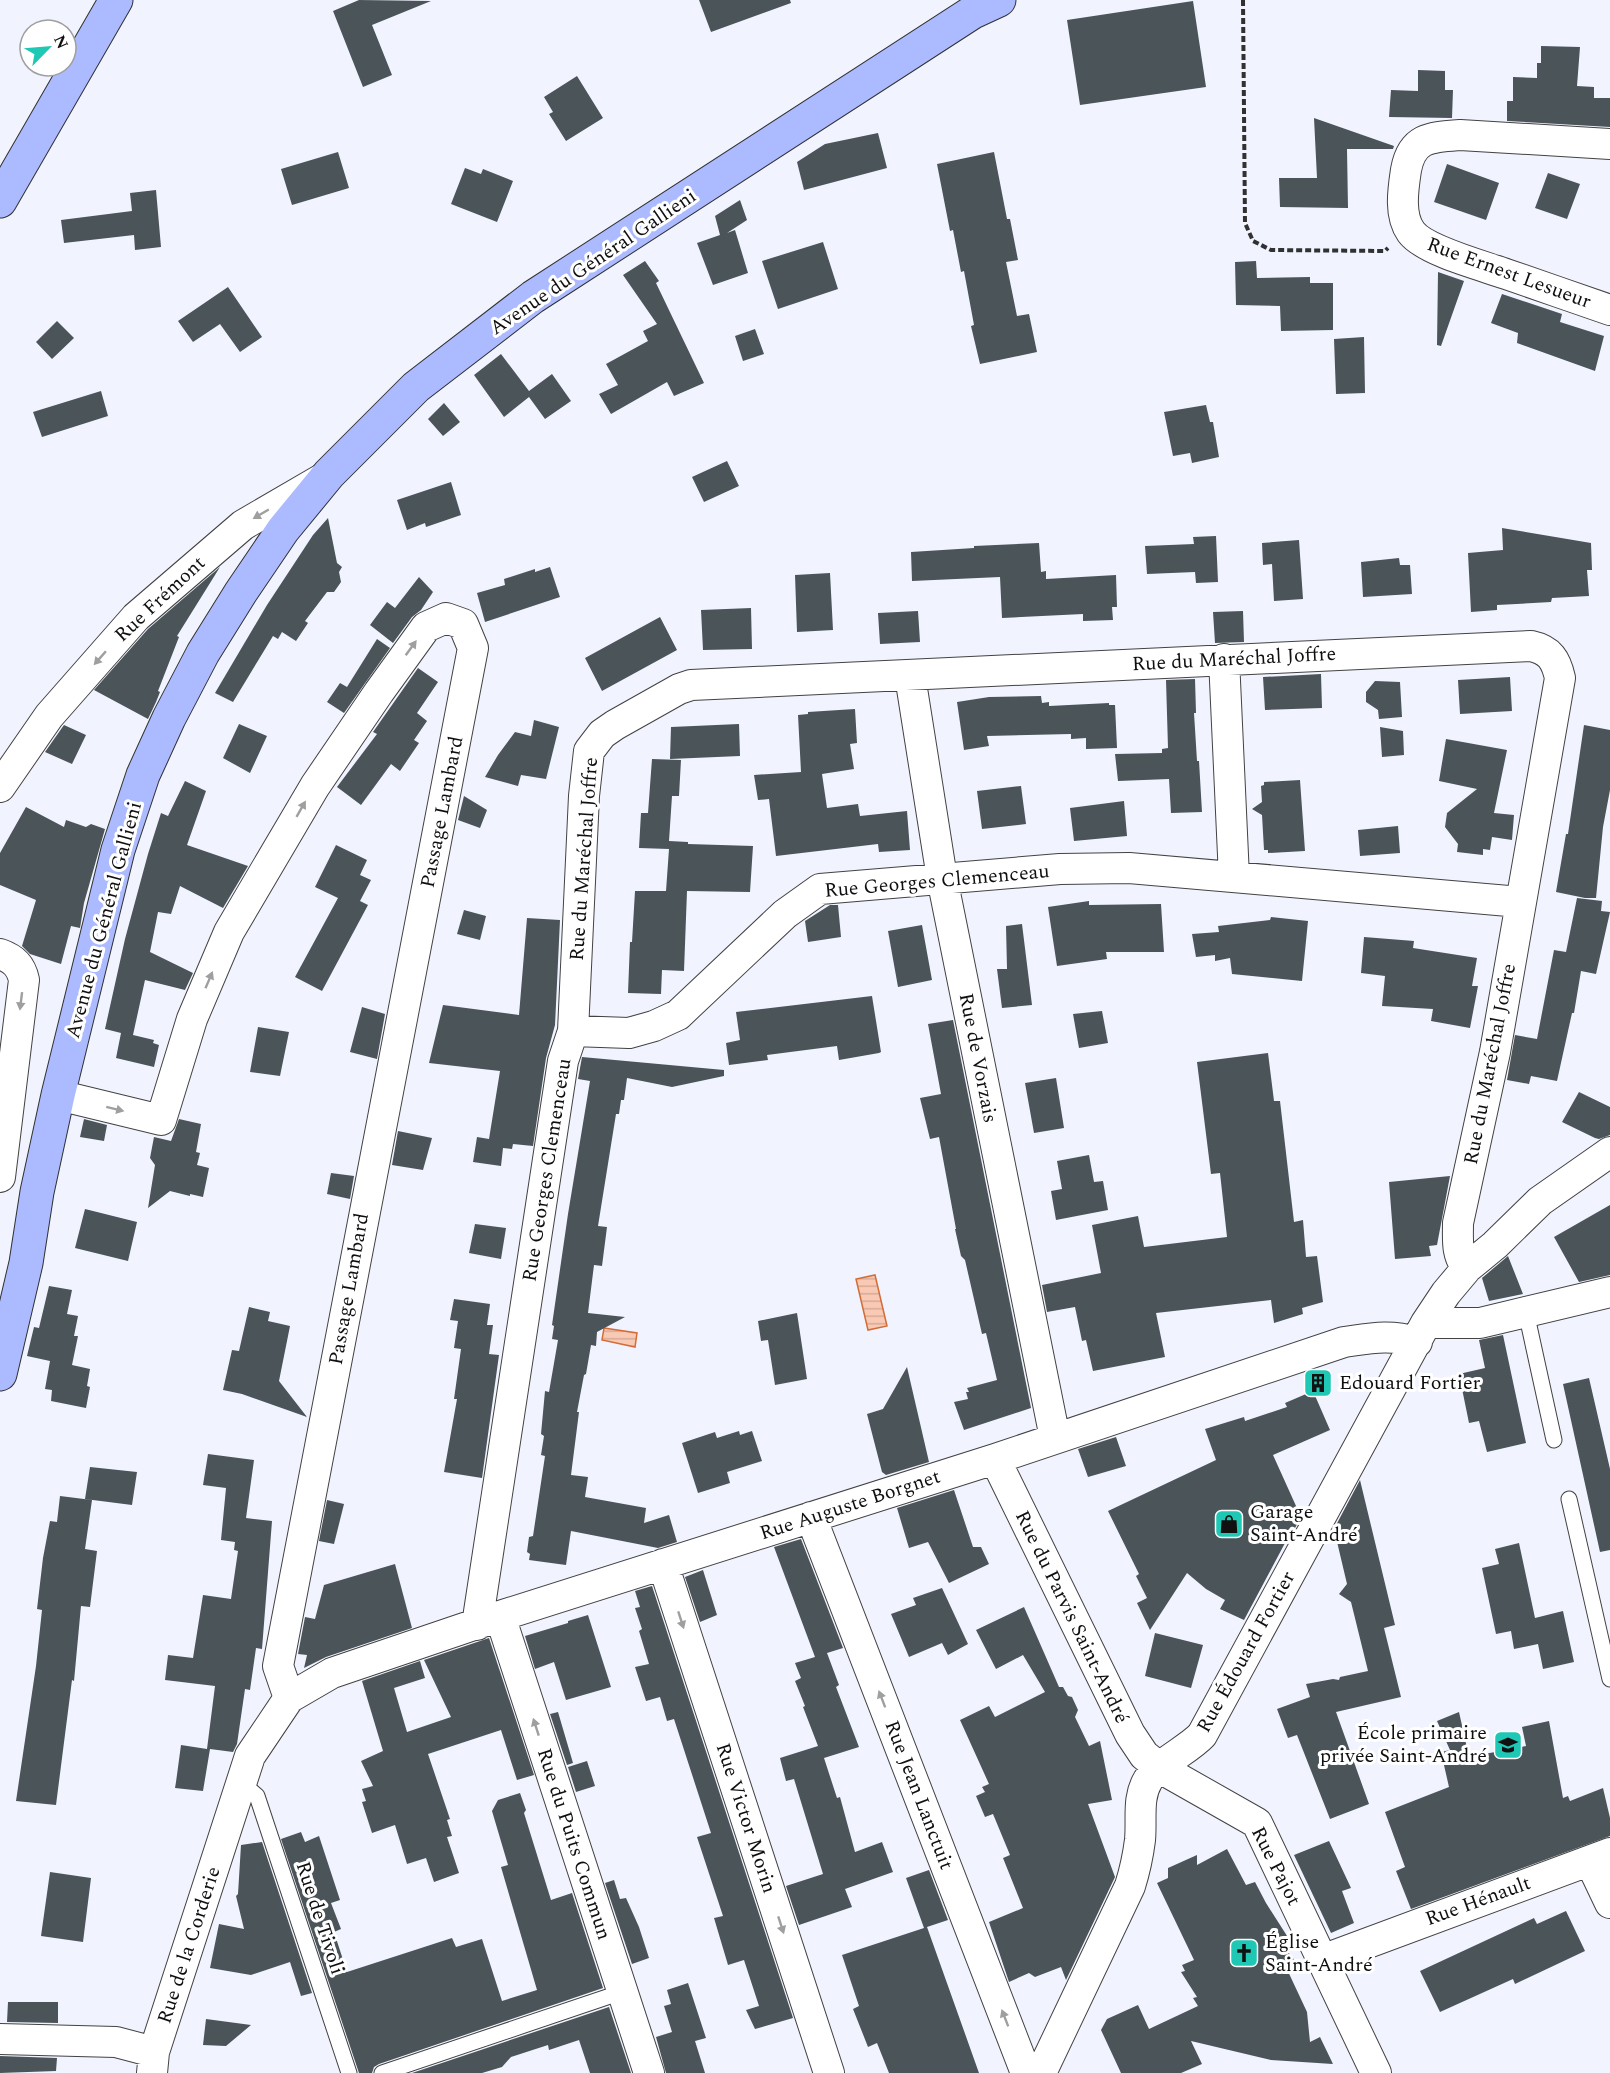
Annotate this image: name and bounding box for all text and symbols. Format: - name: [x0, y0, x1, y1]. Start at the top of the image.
- north arrow: [18, 18, 78, 78]
- text: N: [47, 31, 74, 53]
- street label: Avenue du Général Gallieni: [483, 181, 703, 343]
- street label: Rue Ernest Lesueur: [1423, 229, 1595, 317]
- one-way arrow: [252, 509, 269, 519]
- street label: Rue Frémont: [108, 549, 212, 649]
- street label: Rue du Maréchal Joffre: [1131, 639, 1337, 679]
- one-way arrow: [405, 641, 417, 657]
- one-way arrow: [94, 650, 107, 665]
- street label: Passage Lambard: [413, 734, 471, 890]
- street label: Rue du Maréchal Joffre: [562, 756, 606, 962]
- street label: Avenue du Général Gallieni: [58, 798, 150, 1042]
- one-way arrow: [296, 800, 306, 817]
- street label: Rue Georges Clemenceau: [823, 856, 1051, 906]
- street label: Rue du Maréchal Joffre: [1456, 961, 1524, 1167]
- one-way arrow: [204, 971, 214, 989]
- street label: Rue de Vorzais: [951, 990, 1005, 1126]
- one-way arrow: [16, 991, 26, 1010]
- street label: Rue Georges Clemenceau: [515, 1056, 579, 1284]
- one-way arrow: [106, 1104, 124, 1114]
- street label: Passage Lambard: [321, 1211, 377, 1367]
- building icon: Edouard Fortier: [1302, 1367, 1334, 1399]
- place label: Edouard Fortier: [1339, 1368, 1481, 1398]
- street label: Rue Auguste Borgnet: [756, 1462, 944, 1548]
- place label: Garage Saint-André: [1250, 1497, 1358, 1550]
- street label: Rue du Parvis Saint-André: [1007, 1505, 1137, 1729]
- shop icon: Garage Saint-André: [1213, 1508, 1245, 1540]
- street label: Rue Édouard Fortier: [1189, 1566, 1303, 1738]
- one-way arrow: [677, 1611, 687, 1629]
- one-way arrow: [876, 1690, 886, 1708]
- street label: Rue Jean Lanctuit: [877, 1716, 961, 1874]
- one-way arrow: [531, 1718, 540, 1736]
- place label: École primaire privée Saint-André: [1320, 1718, 1487, 1771]
- school or university icon: École primaire privée Saint-André: [1492, 1729, 1524, 1761]
- street label: Rue Victor Morin: [708, 1739, 784, 1897]
- street label: Rue du Puits Commun: [529, 1744, 619, 1944]
- street label: Rue Pajot: [1243, 1821, 1309, 1911]
- street label: Rue de Tivoli: [288, 1858, 352, 1978]
- street label: Rue de la Corderie: [149, 1863, 229, 2027]
- street label: Rue Hénault: [1421, 1868, 1535, 1934]
- one-way arrow: [777, 1916, 786, 1934]
- place label: Église Saint-André: [1265, 1927, 1373, 1980]
- church icon: Église Saint-André: [1228, 1937, 1260, 1969]
- one-way arrow: [1000, 2009, 1010, 2027]

